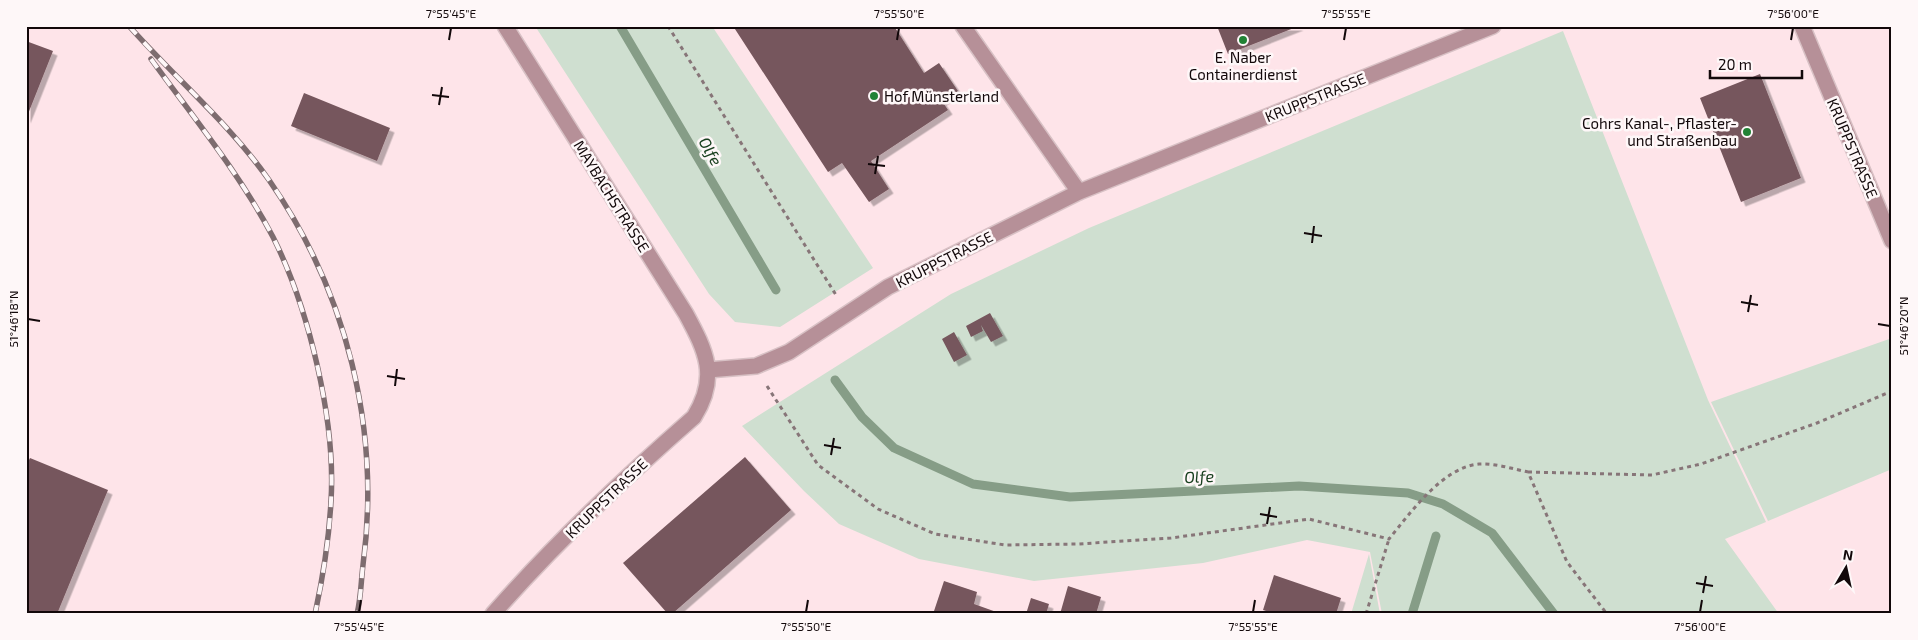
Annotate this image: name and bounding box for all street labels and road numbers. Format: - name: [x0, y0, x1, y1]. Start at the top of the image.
- street label: KRUPPSTRASSE: [1262, 69, 1368, 125]
- street label: KRUPPSTRASSE: [1824, 95, 1882, 201]
- street label: MAYBACHSTRASSE: [570, 137, 654, 255]
- street label: KRUPPSTRASSE: [892, 227, 996, 291]
- street label: KRUPPSTRASSE: [561, 454, 651, 542]

